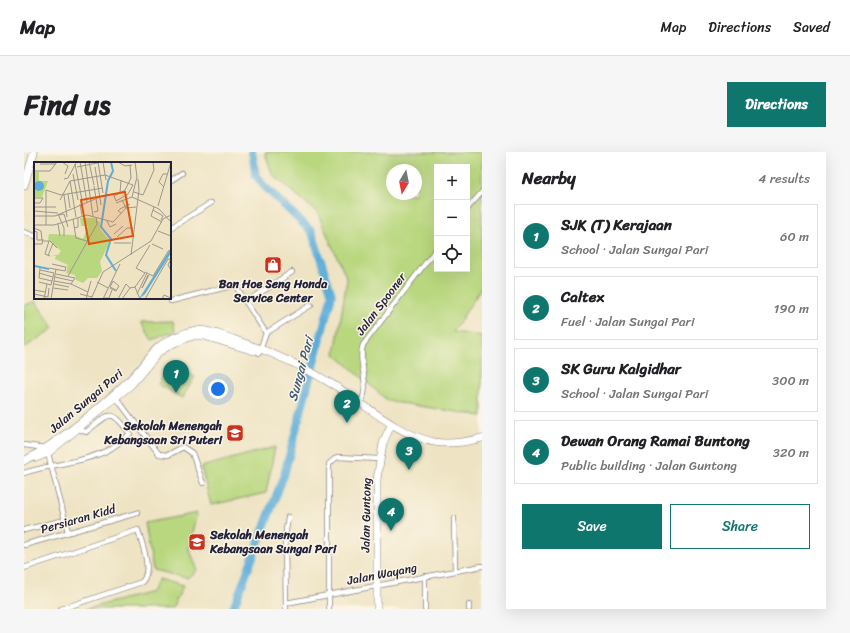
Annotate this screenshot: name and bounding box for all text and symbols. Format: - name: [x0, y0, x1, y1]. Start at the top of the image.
- text: Map: [20, 11, 55, 44]
- text: Map: [660, 15, 686, 40]
- text: Directions: [708, 15, 771, 40]
- text: Saved: [793, 15, 830, 40]
- text: Find us: [24, 80, 111, 129]
- button: Directions: [727, 82, 826, 127]
- inset map: [34, 162, 171, 299]
- text: Nearby: [522, 163, 576, 193]
- north arrow: [386, 164, 422, 200]
- map controls: [434, 164, 470, 272]
- button: +: [434, 164, 470, 200]
- text: 4 results: [758, 167, 810, 190]
- button: −: [434, 200, 470, 236]
- text: SJK (T) Kerajaan: [561, 212, 672, 238]
- text: 1: [533, 225, 539, 248]
- text: 60 m: [780, 225, 809, 248]
- button: locate: [434, 236, 470, 272]
- text: School · Jalan Sungai Pari: [561, 238, 708, 261]
- shop icon: Ban Hoe Seng Honda Service Center: [263, 255, 283, 275]
- street label: Jalan Spooner: [349, 267, 413, 341]
- place label: Ban Hoe Seng Honda Service Center: [219, 273, 328, 309]
- text: Caltex: [561, 284, 604, 310]
- text: 2: [532, 297, 540, 320]
- text: 190 m: [774, 297, 809, 320]
- text: Fuel · Jalan Sungai Pari: [561, 310, 695, 333]
- water label: Sungai Pari: [281, 332, 321, 404]
- text: SK Guru Kalgidhar: [561, 356, 681, 382]
- pin: 1: [163, 360, 189, 393]
- street label: Jalan Sungai Pari: [43, 363, 129, 439]
- text: 3: [532, 369, 540, 392]
- text: 300 m: [772, 369, 809, 392]
- your location: [208, 379, 228, 399]
- text: School · Jalan Sungai Pari: [561, 382, 708, 405]
- pin: 2: [334, 390, 360, 423]
- place label: Sekolah Menengah Kebangsaan Sri Puteri: [103, 415, 223, 451]
- school or university icon: Sekolah Menengah Kebangsaan Sri Puteri: [225, 423, 245, 443]
- text: Dewan Orang Ramai Buntong: [561, 428, 750, 454]
- pin: 3: [396, 437, 422, 470]
- text: 4: [532, 441, 540, 464]
- text: 320 m: [773, 441, 809, 464]
- text: Public building · Jalan Guntong: [561, 454, 737, 477]
- street label: Jalan Guntong: [354, 477, 378, 554]
- street label: Persiaran Kidd: [38, 498, 119, 540]
- pin: 4: [378, 498, 404, 531]
- button: Save: [522, 504, 662, 549]
- button: Share: [670, 504, 810, 549]
- place label: Sekolah Menengah Kebangsaan Sungai Pari: [209, 524, 337, 560]
- school or university icon: Sekolah Menengah Kebangsaan Sungai Pari: [187, 532, 207, 552]
- street label: Jalan Wayang: [344, 556, 419, 592]

